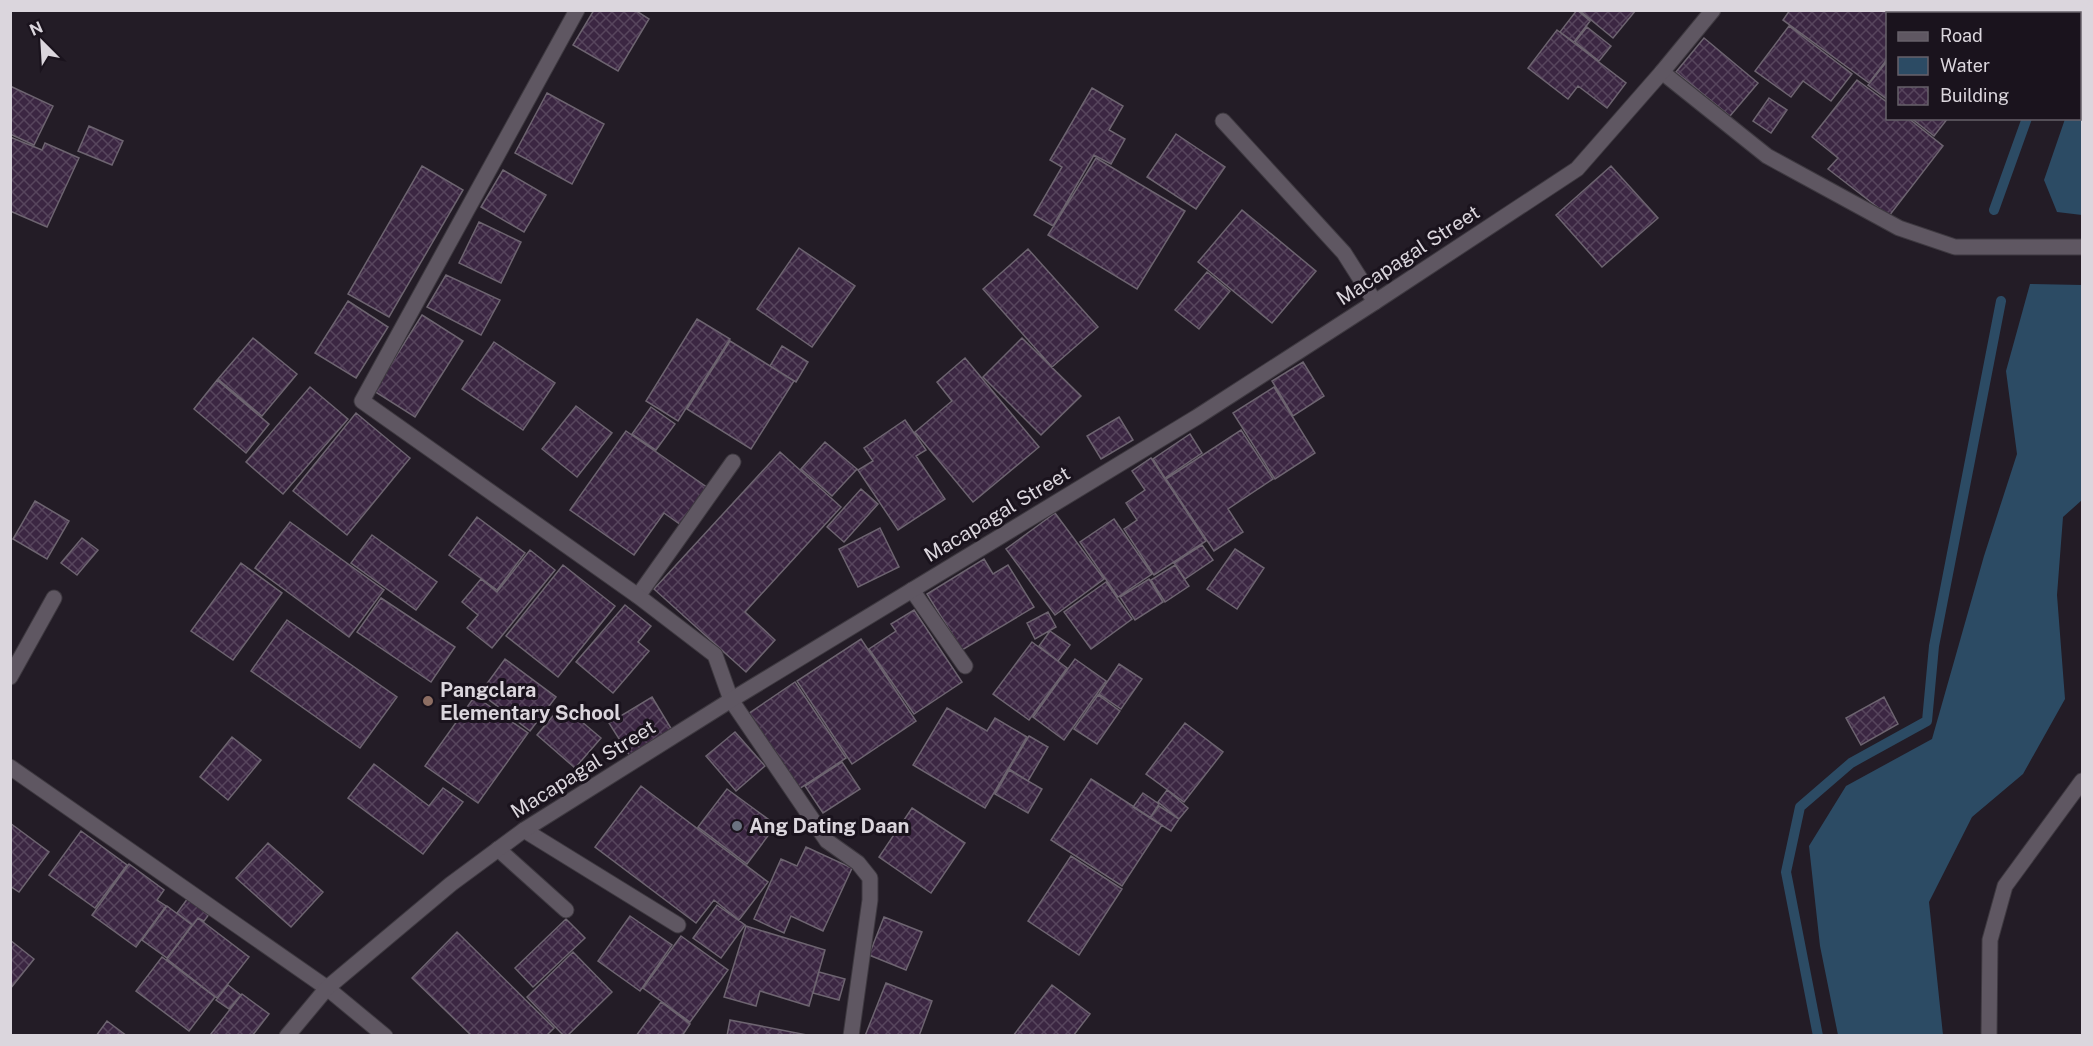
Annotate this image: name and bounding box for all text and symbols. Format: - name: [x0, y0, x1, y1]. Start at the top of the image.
- north arrow: [12, 12, 72, 72]
- legend: [1886, 12, 2081, 120]
- text: N: [27, 18, 46, 40]
- text: Road: [1940, 25, 1983, 46]
- text: Water: [1940, 55, 1990, 76]
- text: Building: [1940, 85, 2009, 106]
- street label: Macapagal Street: [1332, 200, 1484, 310]
- street label: Macapagal Street: [920, 461, 1074, 567]
- place label: Pangclara Elementary School: [440, 678, 621, 725]
- marker: Pangclara Elementary School: [421, 694, 435, 708]
- street label: Macapagal Street: [506, 715, 660, 823]
- place label: Ang Dating Daan: [749, 814, 909, 838]
- marker: Ang Dating Daan: [730, 819, 744, 833]

